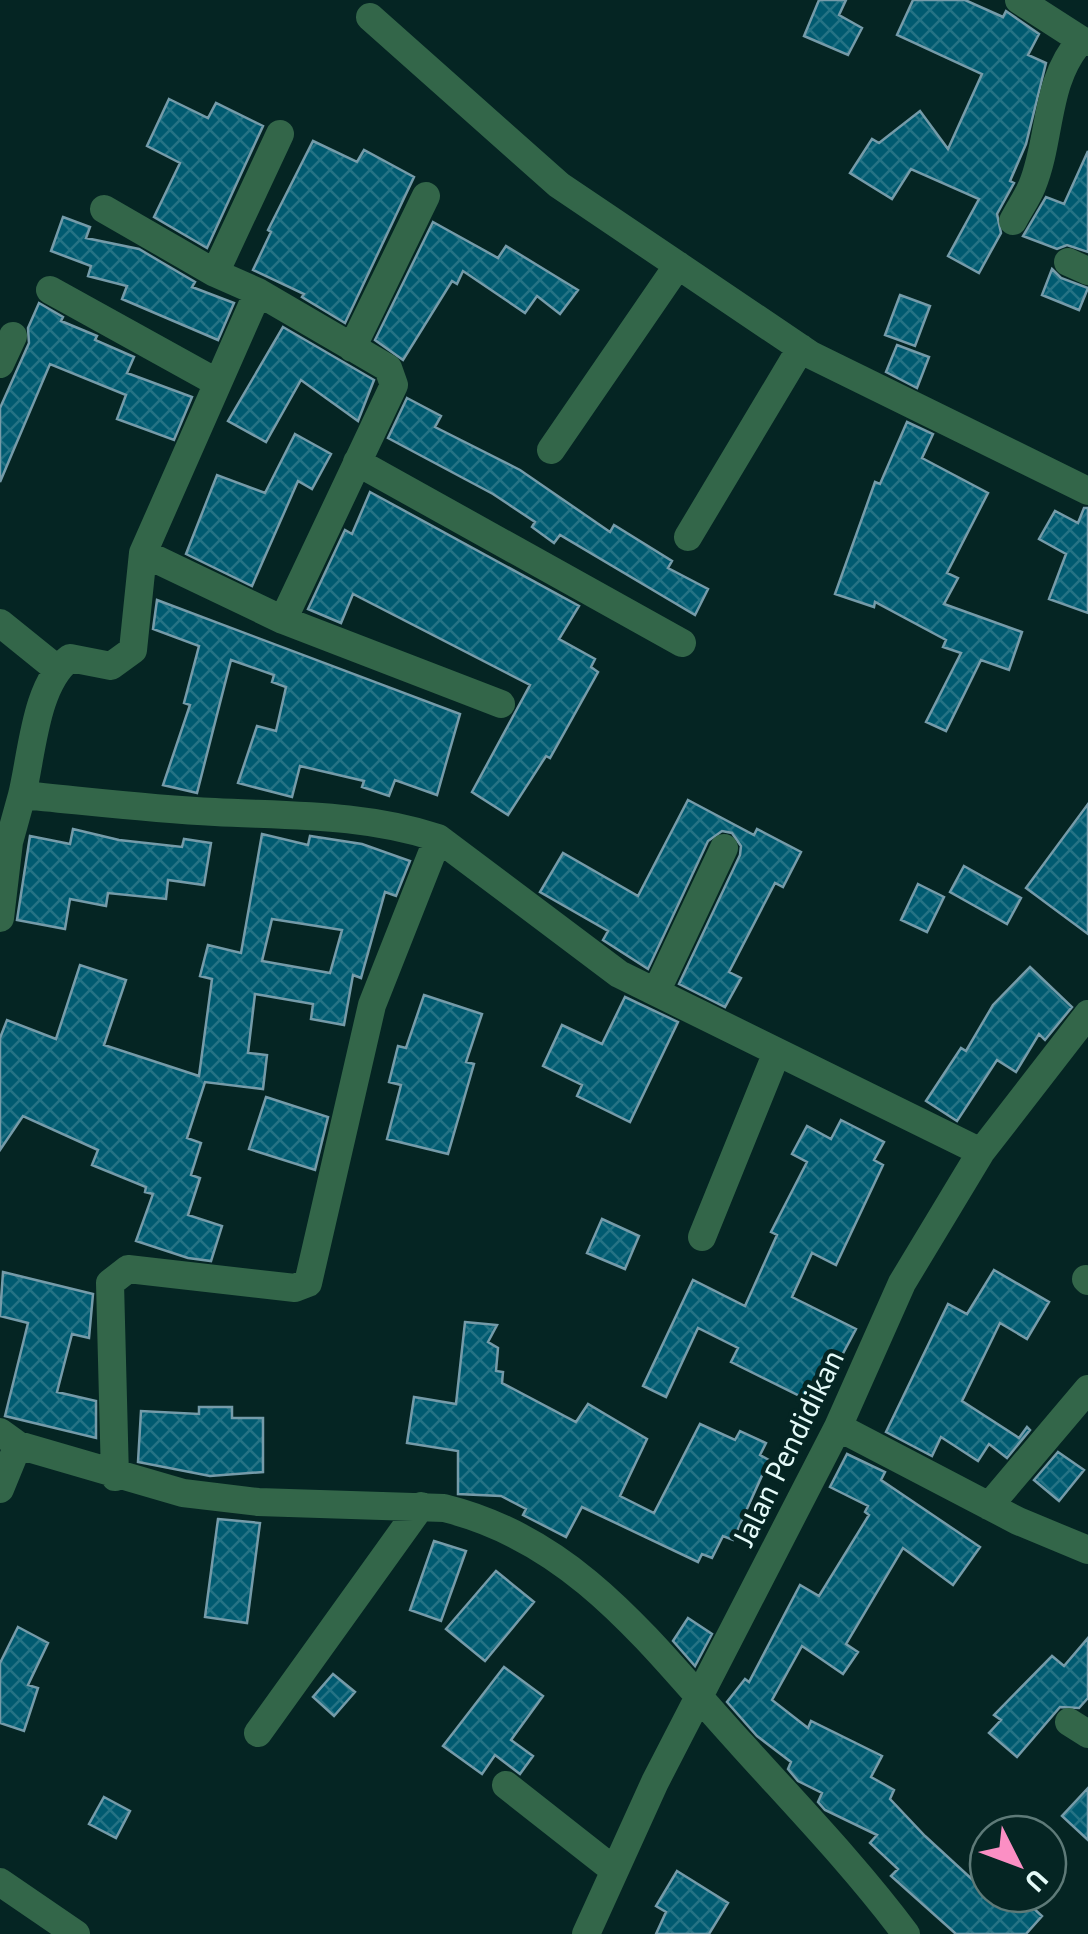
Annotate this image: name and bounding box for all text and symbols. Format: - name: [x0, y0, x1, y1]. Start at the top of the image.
- street label: Jalan Pendidikan: [723, 1343, 852, 1553]
- north arrow: [968, 1814, 1068, 1914]
- text: U: [1017, 1862, 1057, 1900]

